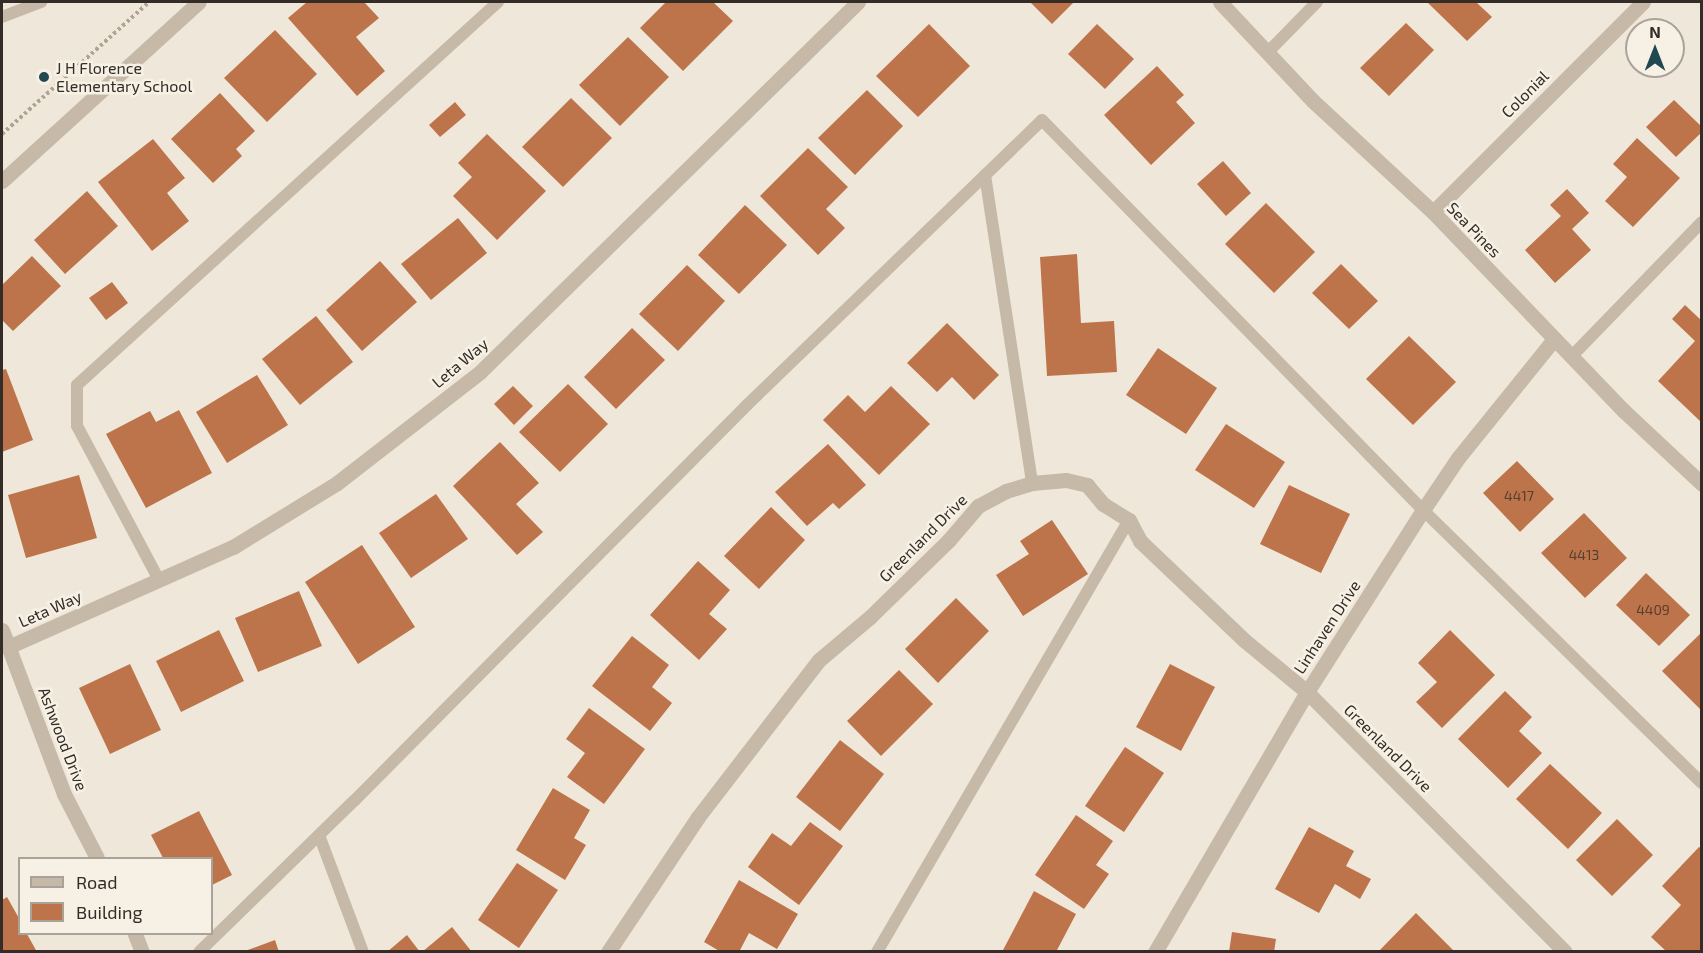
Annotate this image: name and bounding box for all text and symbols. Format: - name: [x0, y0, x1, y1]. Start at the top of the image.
- north arrow: [1625, 18, 1685, 78]
- text: N: [1649, 22, 1661, 41]
- place label: J H Florence Elementary School: [56, 58, 193, 96]
- street label: Colonial: [1497, 66, 1553, 122]
- marker: J H Florence Elementary School: [37, 70, 51, 84]
- street label: Sea Pines: [1443, 198, 1505, 262]
- street label: Leta Way: [428, 334, 492, 392]
- house number: 4417: [1504, 488, 1534, 504]
- street label: Greenland Drive: [875, 490, 971, 586]
- house number: 4413: [1569, 547, 1599, 563]
- street label: Linhaven Drive: [1290, 577, 1364, 677]
- street label: Leta Way: [15, 587, 85, 631]
- house number: 4409: [1636, 602, 1670, 618]
- street label: Ashwood Drive: [34, 684, 92, 794]
- street label: Greenland Drive: [1340, 700, 1436, 796]
- legend: [18, 857, 213, 935]
- text: Road: [76, 871, 117, 893]
- text: Building: [76, 901, 143, 923]

